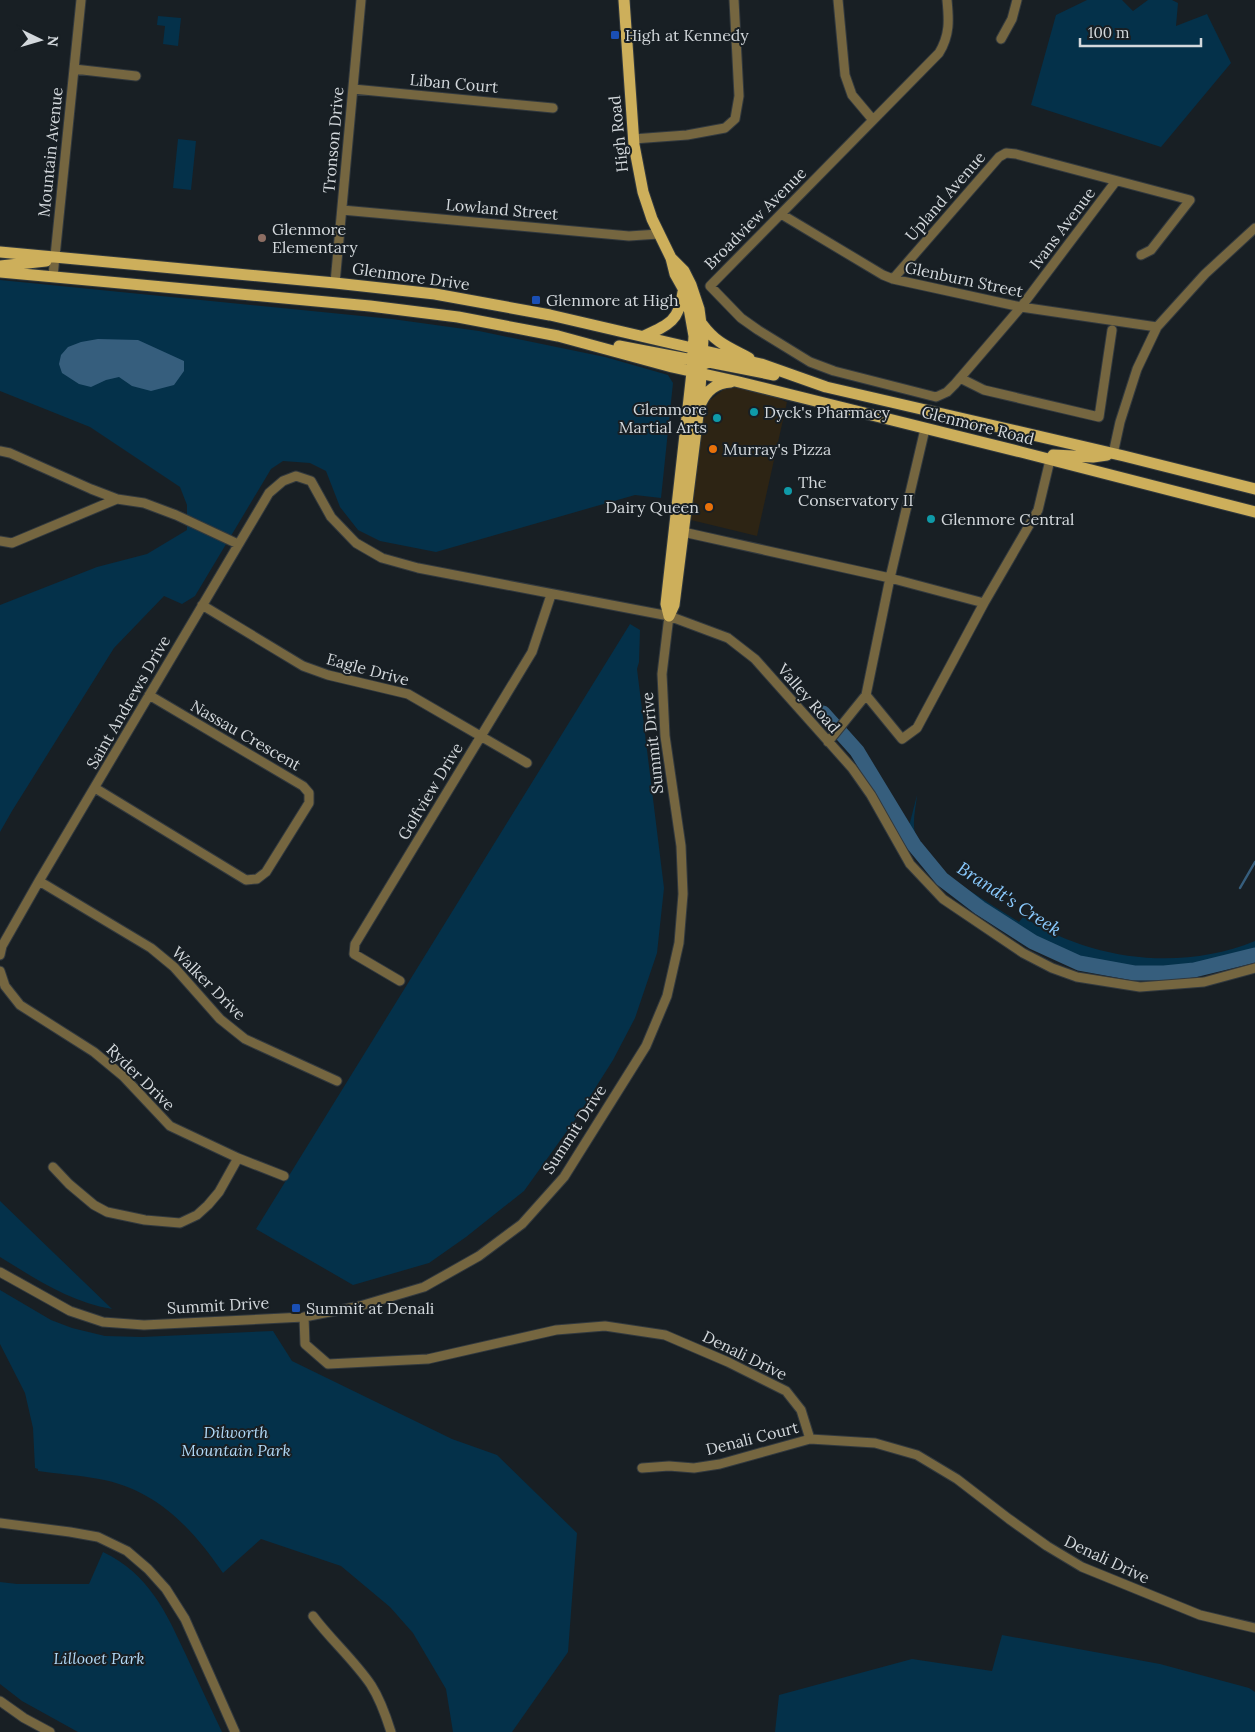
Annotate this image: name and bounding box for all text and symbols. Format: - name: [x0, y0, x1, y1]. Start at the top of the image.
- north arrow: [15, 15, 65, 65]
- scale bar: [1080, 15, 1201, 47]
- text: 100 m: [1088, 23, 1129, 42]
- place label: High at Kennedy: [625, 25, 749, 45]
- marker: High at Kennedy: [609, 29, 621, 41]
- text: N: [43, 35, 62, 47]
- street label: Liban Court: [409, 69, 500, 97]
- street label: Mountain Avenue: [33, 86, 67, 218]
- street label: Tronson Drive: [318, 86, 348, 194]
- street label: High Road: [604, 94, 632, 173]
- street label: Upland Avenue: [901, 147, 989, 245]
- street label: Broadview Avenue: [700, 163, 810, 273]
- street label: Ivans Avenue: [1025, 183, 1099, 273]
- street label: Lowland Street: [445, 194, 560, 224]
- place label: Glenmore Elementary: [272, 219, 358, 257]
- marker: Glenmore Elementary: [256, 232, 268, 244]
- street label: Glenburn Street: [903, 257, 1026, 301]
- street label: Glenmore Drive: [351, 258, 471, 294]
- place label: Glenmore at High: [546, 290, 679, 310]
- marker: Glenmore at High: [530, 294, 542, 306]
- place label: Glenmore Martial Arts: [619, 399, 707, 437]
- street label: Glenmore Road: [920, 401, 1037, 449]
- place label: Dyck's Pharmacy: [764, 402, 891, 422]
- marker: Dyck's Pharmacy: [748, 406, 760, 418]
- marker: Glenmore Martial Arts: [711, 412, 723, 424]
- place label: Murray's Pizza: [723, 439, 831, 459]
- marker: Murray's Pizza: [707, 443, 719, 455]
- place label: The Conservatory II: [798, 472, 914, 510]
- marker: The Conservatory II: [782, 485, 794, 497]
- place label: Dairy Queen: [605, 497, 699, 517]
- marker: Dairy Queen: [703, 501, 715, 513]
- place label: Glenmore Central: [941, 509, 1074, 529]
- marker: Glenmore Central: [925, 513, 937, 525]
- street label: Saint Andrews Drive: [82, 631, 175, 772]
- street label: Eagle Drive: [325, 648, 412, 690]
- street label: Valley Road: [773, 658, 845, 737]
- street label: Summit Drive: [637, 691, 667, 795]
- street label: Nassau Crescent: [187, 695, 305, 775]
- street label: Golfview Drive: [393, 738, 467, 843]
- water label: Brandt's Creek: [953, 856, 1066, 941]
- street label: Walker Drive: [168, 942, 250, 1024]
- street label: Ryder Drive: [103, 1039, 180, 1115]
- street label: Summit Drive: [538, 1080, 610, 1177]
- street label: Summit Drive: [166, 1292, 270, 1318]
- place label: Summit at Denali: [306, 1298, 434, 1318]
- marker: Summit at Denali: [290, 1302, 302, 1314]
- street label: Denali Drive: [699, 1326, 791, 1384]
- street label: Denali Court: [704, 1417, 801, 1459]
- park label: Dilworth Mountain Park: [181, 1422, 291, 1460]
- street label: Denali Drive: [1061, 1531, 1153, 1588]
- park label: Lillooet Park: [53, 1648, 145, 1668]

